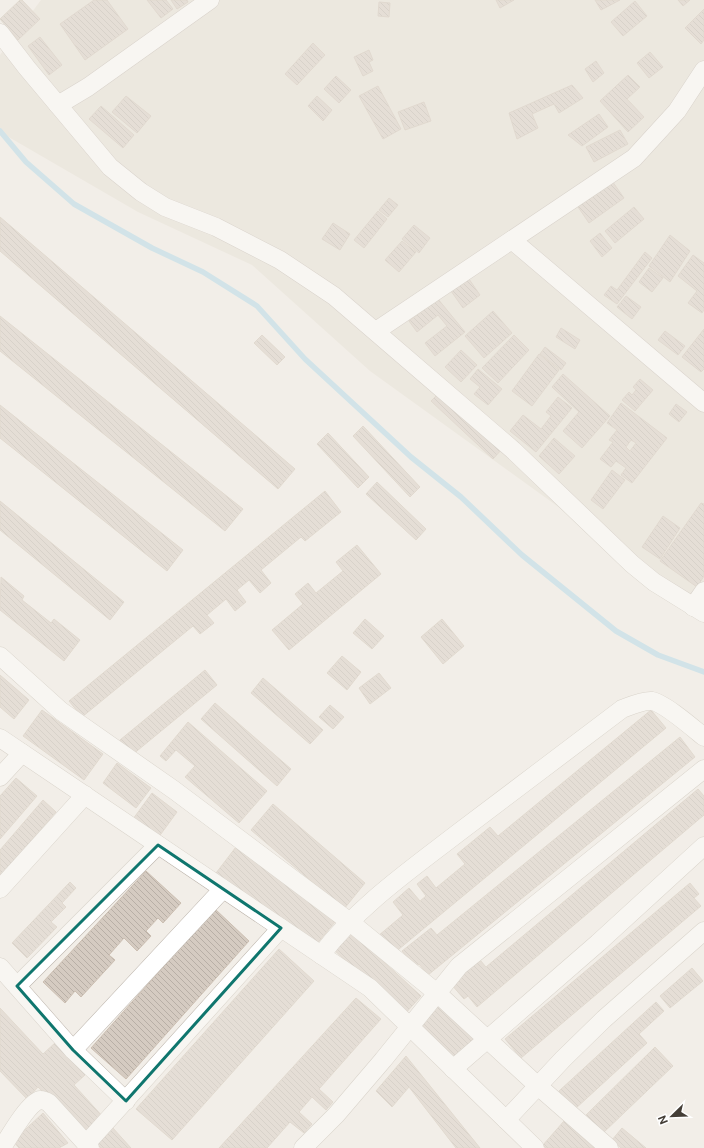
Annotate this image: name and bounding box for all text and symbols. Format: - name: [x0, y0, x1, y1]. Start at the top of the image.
- north arrow: [652, 1096, 692, 1136]
- text: N: [656, 1114, 670, 1126]

